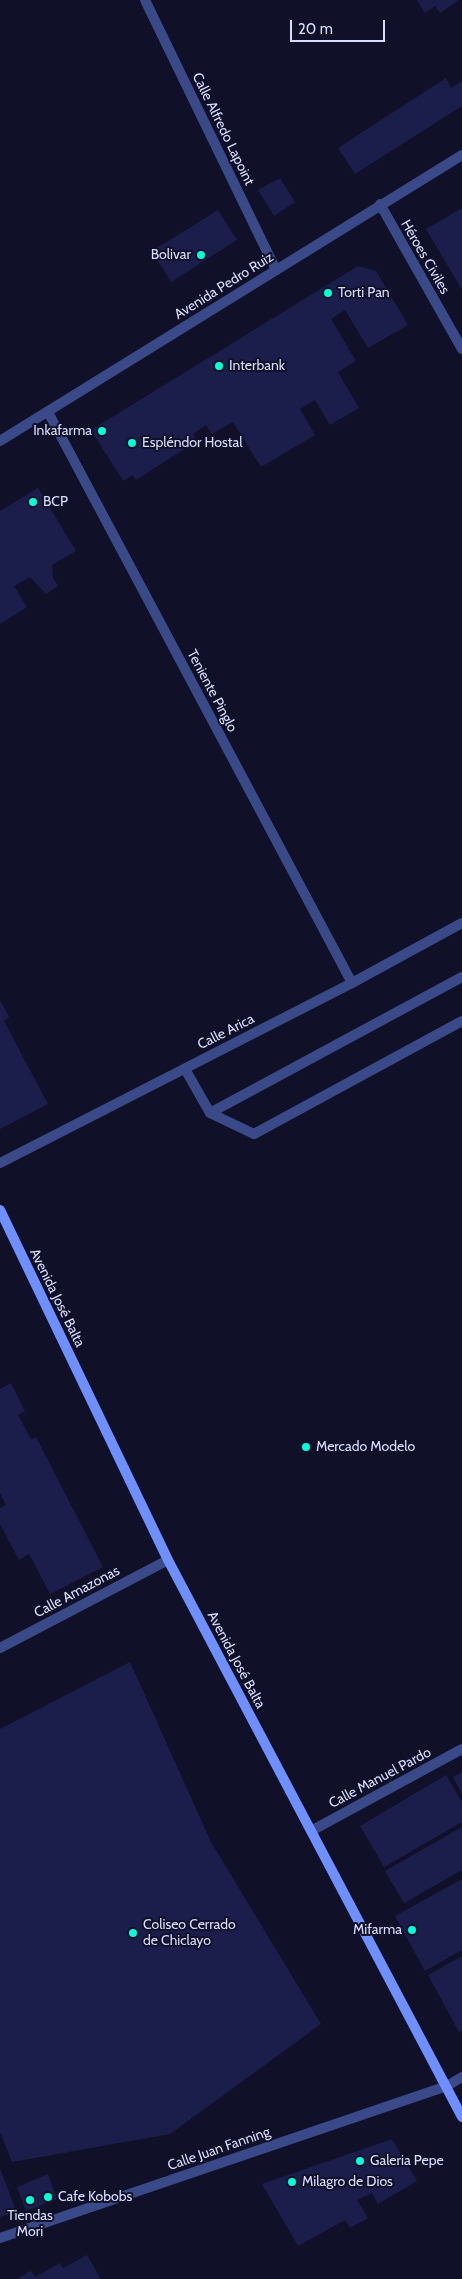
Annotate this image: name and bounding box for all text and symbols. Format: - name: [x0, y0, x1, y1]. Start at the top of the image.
- scale bar: [292, 10, 387, 42]
- text: 20 m: [298, 20, 333, 38]
- street label: Calle Alfredo Lapoint: [188, 70, 258, 188]
- street label: Héroes Civiles: [397, 217, 453, 297]
- place label: Bolivar: [151, 247, 191, 263]
- street label: Avenida Pedro Ruiz: [171, 249, 277, 323]
- marker: Bolivar: [195, 249, 207, 261]
- place label: Torti Pan: [338, 285, 390, 301]
- marker: Torti Pan: [322, 287, 334, 299]
- place label: Interbank: [229, 358, 285, 374]
- marker: Interbank: [213, 360, 225, 372]
- place label: Inkafarma: [33, 423, 92, 439]
- marker: Inkafarma: [96, 425, 108, 437]
- place label: Espléndor Hostal: [142, 435, 242, 451]
- marker: Espléndor Hostal: [126, 437, 138, 449]
- place label: BCP: [43, 494, 68, 510]
- marker: BCP: [27, 496, 39, 508]
- street label: Teniente Pinglo: [183, 647, 241, 735]
- street label: Calle Arica: [195, 1011, 257, 1053]
- street label: Avenida José Balta: [26, 1246, 88, 1350]
- place label: Mercado Modelo: [316, 1439, 415, 1455]
- marker: Mercado Modelo: [300, 1441, 312, 1453]
- street label: Calle Amazonas: [31, 1562, 123, 1622]
- street label: Avenida José Balta: [203, 1609, 269, 1711]
- street label: Calle Manuel Pardo: [326, 1744, 434, 1812]
- place label: Coliseo Cerrado de Chiclayo: [143, 1917, 236, 1950]
- place label: Mifarma: [353, 1922, 402, 1938]
- marker: Mifarma: [406, 1924, 418, 1936]
- marker: Coliseo Cerrado de Chiclayo: [127, 1927, 139, 1939]
- street label: Calle Juan Fanning: [166, 2124, 272, 2174]
- place label: Galeria Pepe: [370, 2153, 444, 2169]
- marker: Galeria Pepe: [354, 2155, 366, 2167]
- place label: Milagro de Dios: [302, 2174, 393, 2190]
- marker: Milagro de Dios: [286, 2176, 298, 2188]
- place label: Cafe Kobobs: [58, 2189, 132, 2205]
- marker: Cafe Kobobs: [42, 2191, 54, 2203]
- marker: Tiendas Mori: [24, 2194, 36, 2206]
- place label: Tiendas Mori: [7, 2208, 53, 2240]

